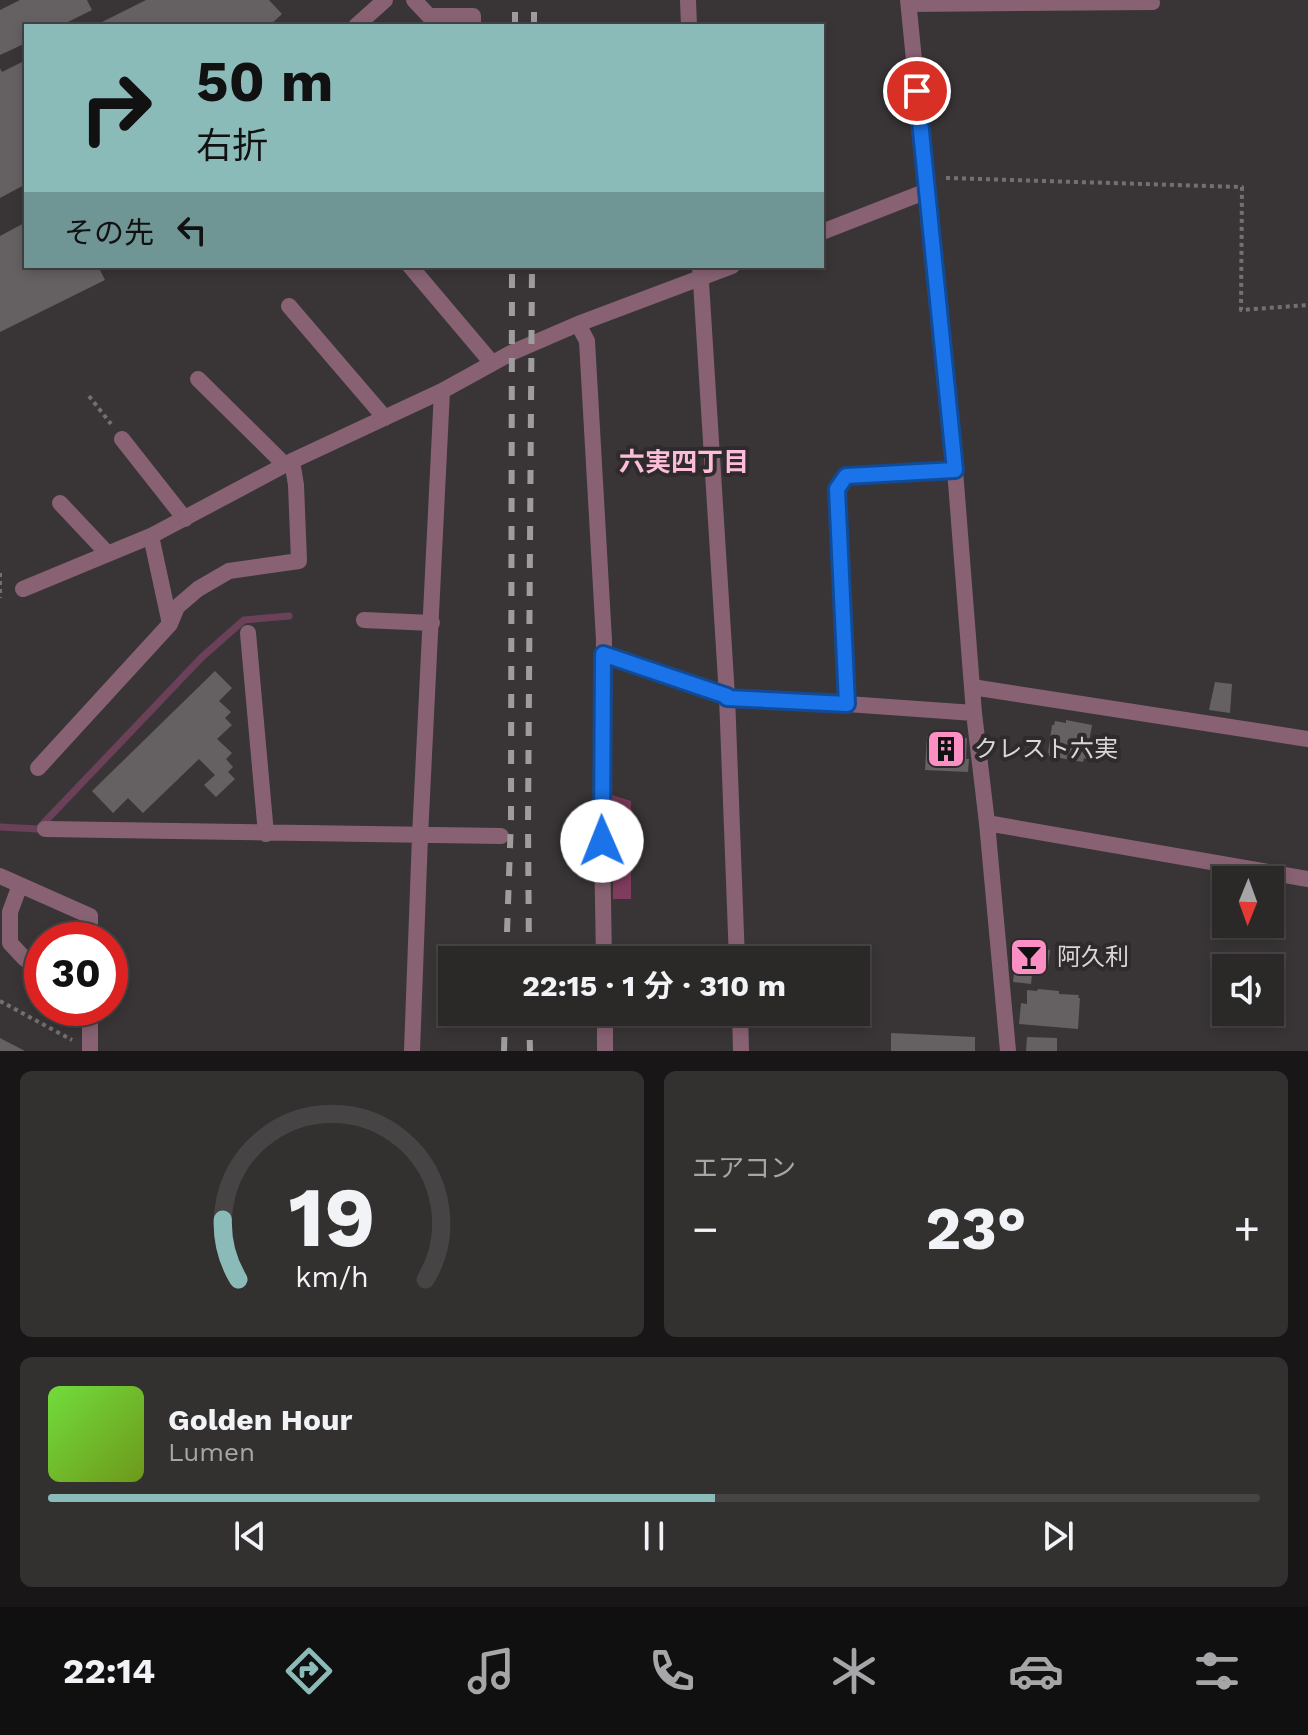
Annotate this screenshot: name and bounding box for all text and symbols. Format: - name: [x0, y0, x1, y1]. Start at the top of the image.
- text: 50 m: [196, 49, 333, 115]
- icon: right: [64, 56, 168, 160]
- pin: [883, 57, 951, 125]
- icon: arrive: [895, 69, 939, 113]
- text: 右折: [196, 125, 268, 167]
- icon: left: [170, 208, 214, 252]
- text: その先: [64, 215, 154, 250]
- district label: 六実四丁目: [619, 447, 749, 477]
- building icon: クレスト六実: [925, 728, 967, 770]
- place label: クレスト六実: [974, 735, 1118, 763]
- position arrow: [560, 799, 644, 883]
- north arrow: [1212, 866, 1284, 938]
- map controls: [1212, 866, 1284, 1026]
- speed limit sign: 30: [24, 922, 128, 1026]
- bar icon: 阿久利: [1008, 936, 1050, 978]
- place label: 阿久利: [1057, 943, 1129, 971]
- button: sound: [1212, 954, 1284, 1026]
- text: 22:15 · 1 分 · 310 m: [522, 968, 786, 1003]
- text: エアコン: [692, 1153, 796, 1183]
- text: 19: [288, 1169, 376, 1266]
- text: 23°: [925, 1193, 1027, 1264]
- text: −: [692, 1203, 719, 1255]
- text: +: [1233, 1203, 1260, 1255]
- text: km/h: [295, 1260, 369, 1294]
- text: Golden Hour: [168, 1402, 352, 1437]
- text: Lumen: [168, 1437, 255, 1467]
- icon: previous: [228, 1514, 272, 1558]
- icon: pause: [632, 1514, 676, 1558]
- icon: next: [1036, 1514, 1080, 1558]
- icon: directions: [281, 1643, 337, 1699]
- icon: music: [463, 1643, 519, 1699]
- icon: phone: [644, 1643, 700, 1699]
- icon: climate: [826, 1643, 882, 1699]
- icon: car: [1008, 1643, 1064, 1699]
- icon: filters: [1189, 1643, 1245, 1699]
- text: 22:14: [63, 1650, 155, 1692]

